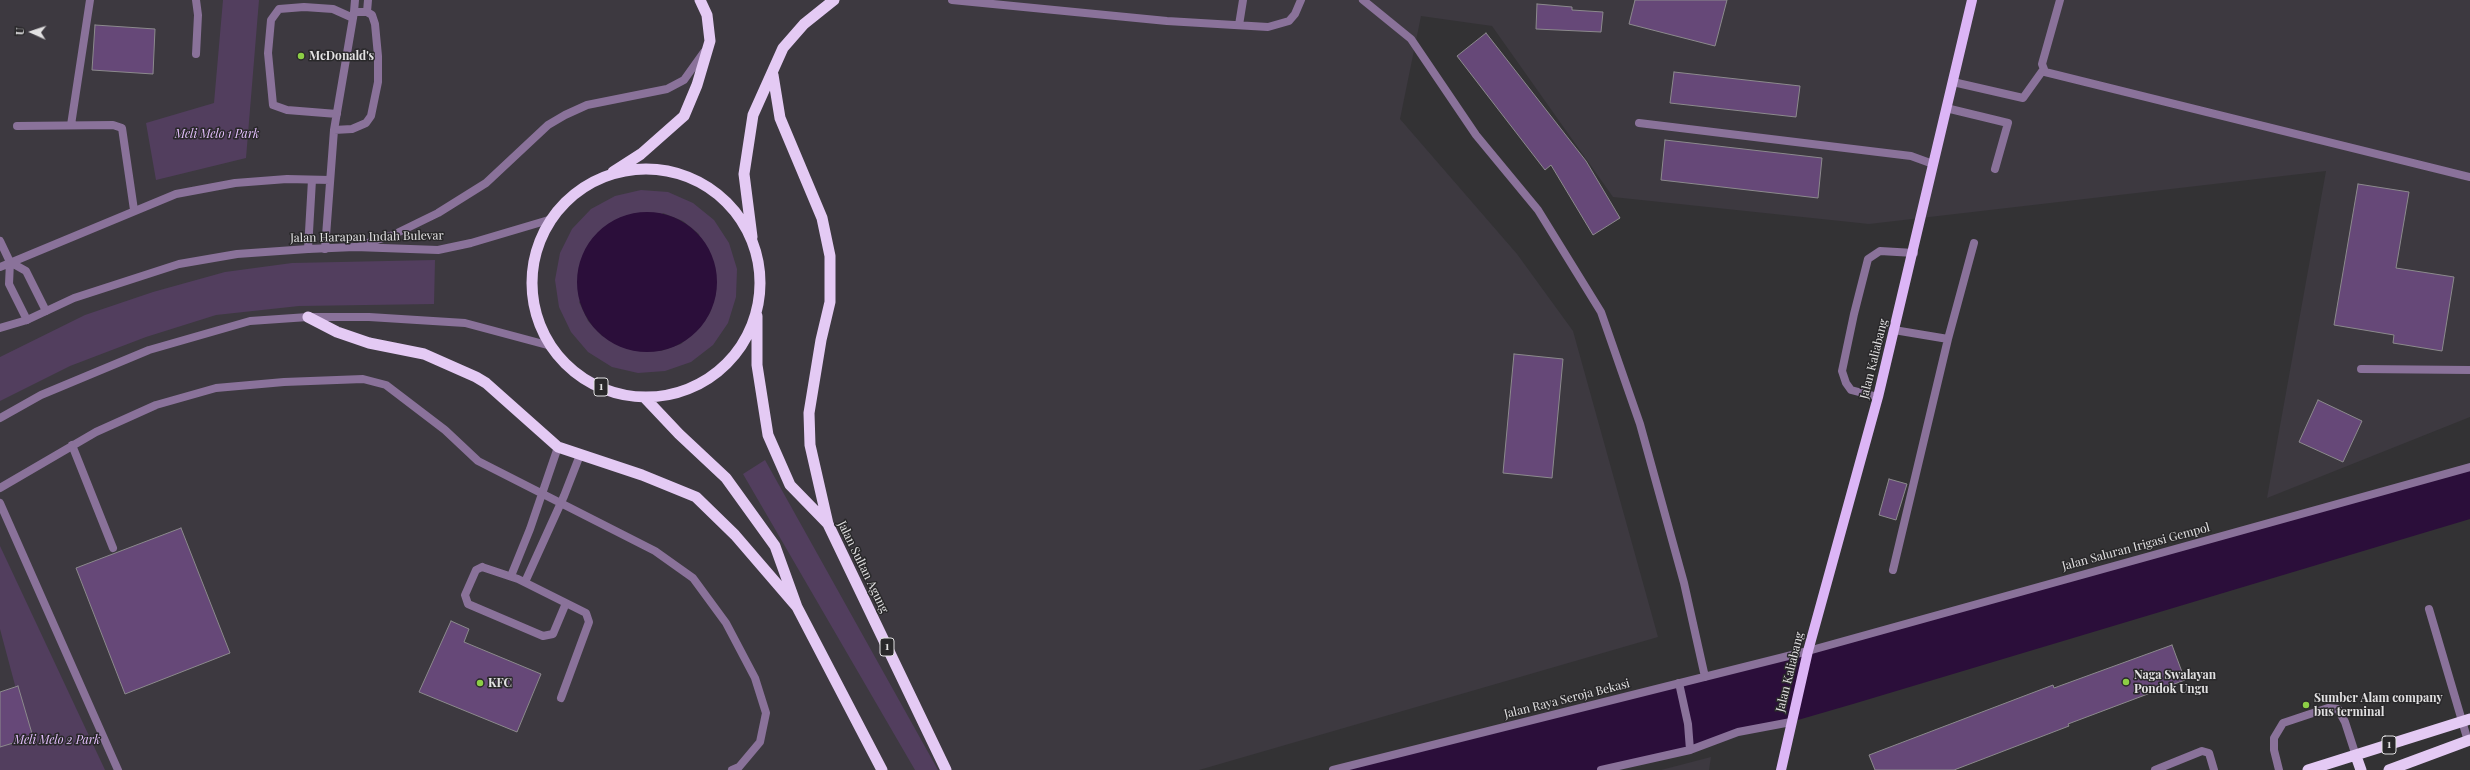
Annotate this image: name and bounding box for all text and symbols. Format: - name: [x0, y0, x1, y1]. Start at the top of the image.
- north arrow: [12, 12, 52, 52]
- text: U: [12, 27, 27, 36]
- place label: McDonald's: [309, 49, 374, 63]
- marker: McDonald's: [296, 51, 306, 61]
- park label: Meli Melo 1 Park: [175, 127, 259, 141]
- street label: Jalan Harapan Indah Bulevar: [290, 228, 444, 246]
- street label: Jalan Kaliabang: [1857, 317, 1891, 401]
- road number: 1: [594, 378, 608, 396]
- street label: Jalan Sultan Agung: [834, 519, 892, 615]
- street label: Jalan Saluran Irigasi Gempol: [2060, 520, 2212, 574]
- street label: Jalan Kaliabang: [1773, 630, 1807, 714]
- road number: 1: [880, 638, 894, 656]
- place label: Naga Swalayan Pondok Ungu: [2134, 668, 2216, 696]
- place label: KFC: [488, 676, 512, 690]
- street label: Jalan Raya Seroja Bekasi: [1503, 676, 1631, 722]
- marker: Naga Swalayan Pondok Ungu: [2121, 677, 2131, 687]
- marker: KFC: [475, 678, 485, 688]
- place label: Sumber Alam company bus terminal: [2314, 691, 2443, 719]
- marker: Sumber Alam company bus terminal: [2301, 700, 2311, 710]
- park label: Meli Melo 2 Park: [14, 733, 100, 747]
- road number: 1: [2382, 736, 2396, 754]

